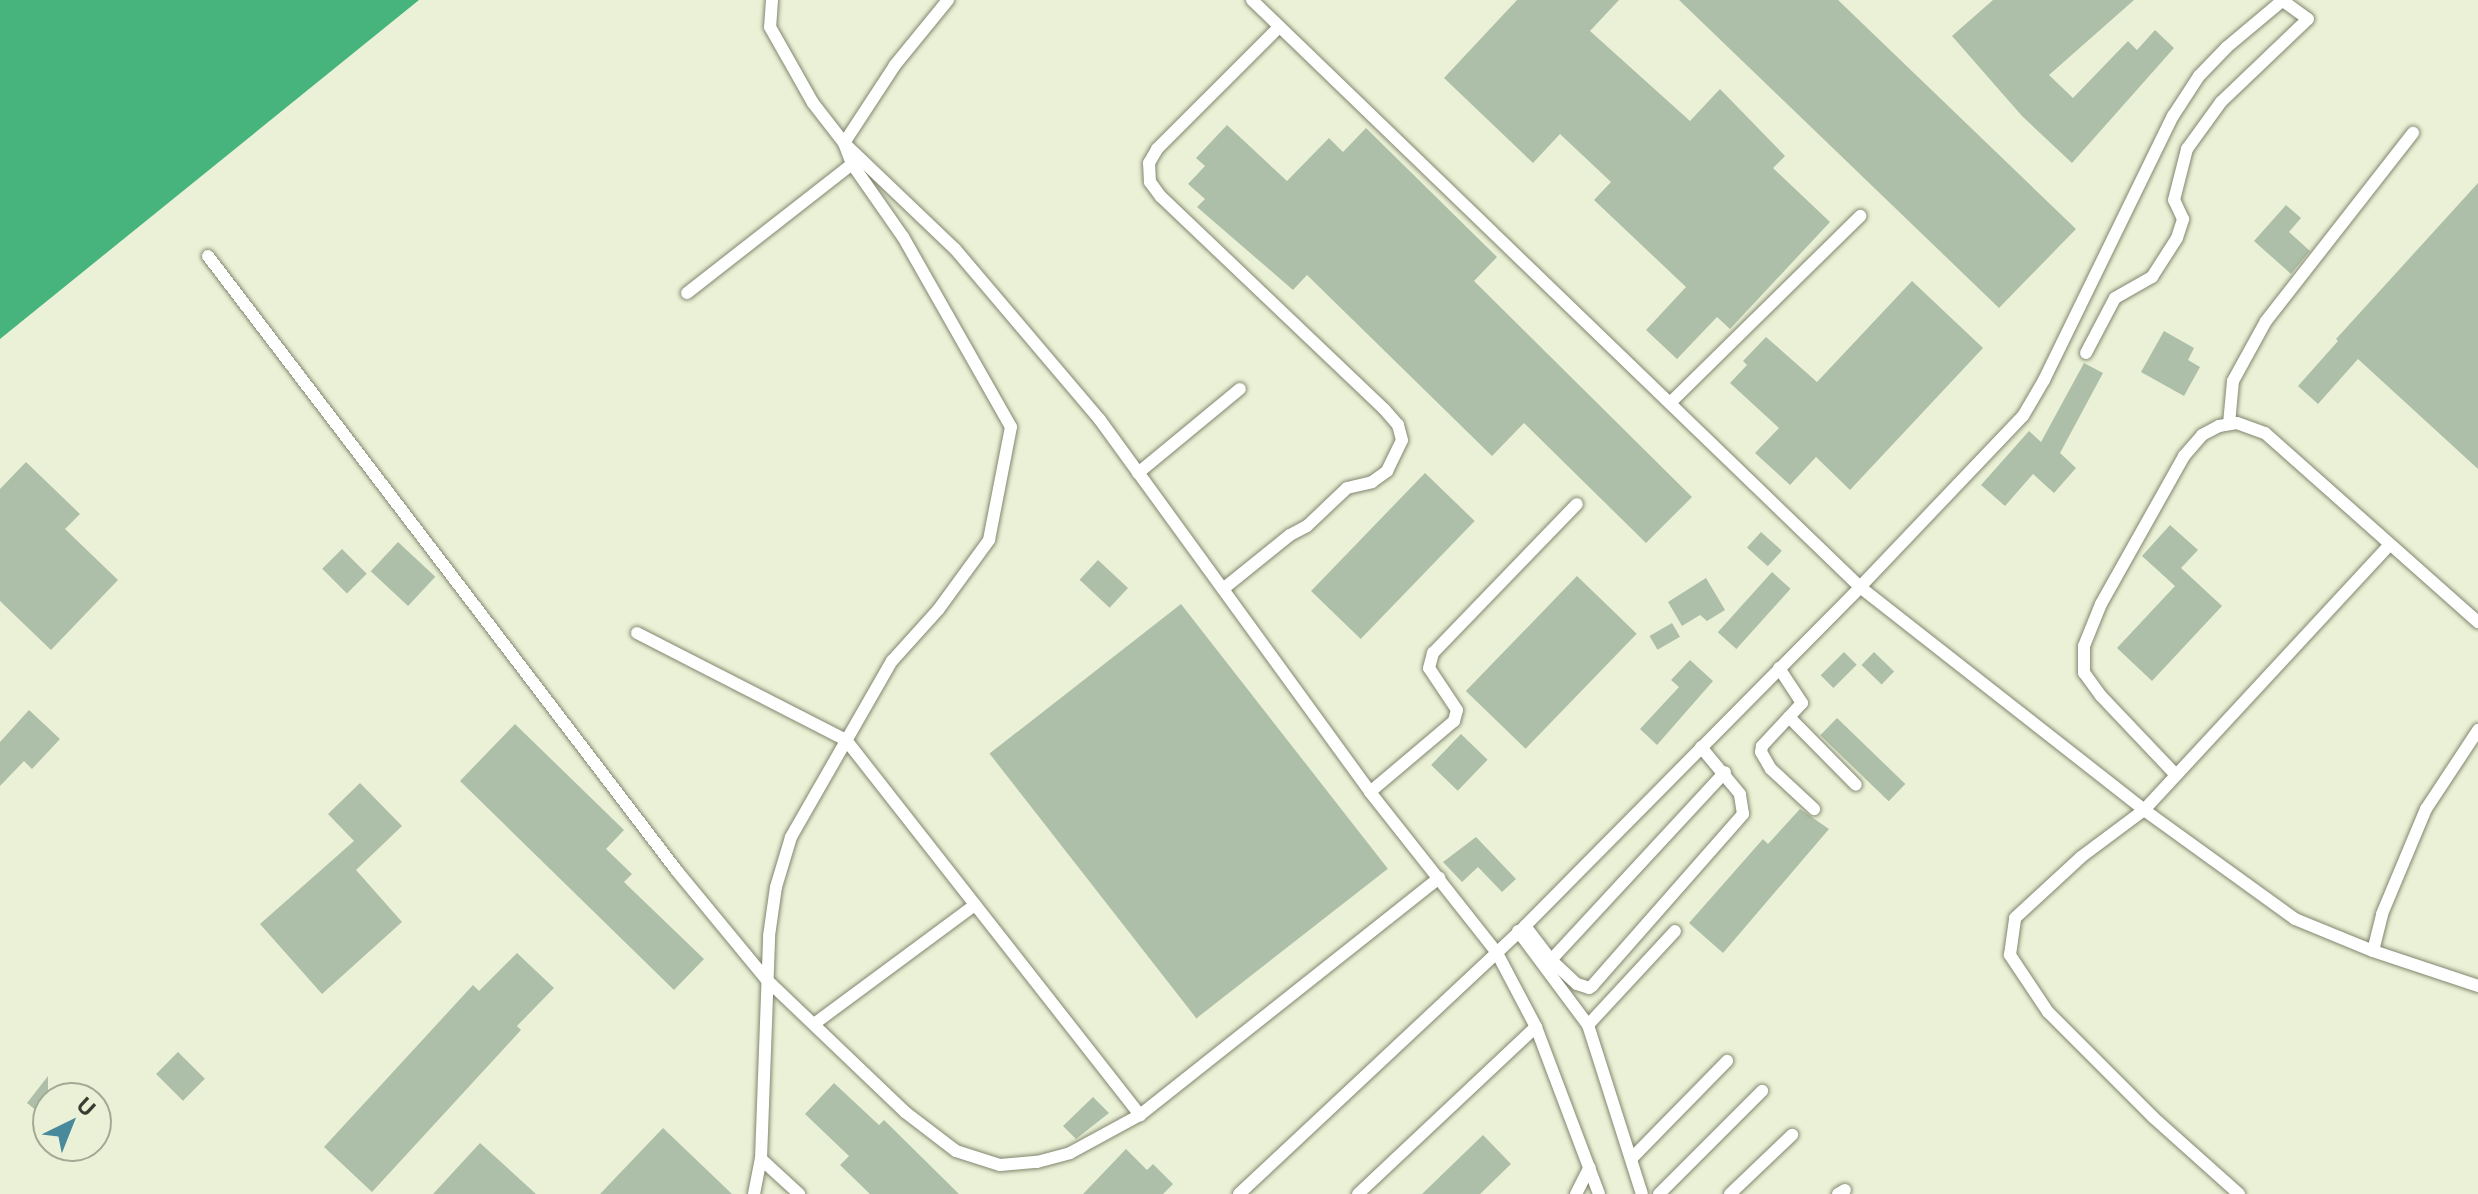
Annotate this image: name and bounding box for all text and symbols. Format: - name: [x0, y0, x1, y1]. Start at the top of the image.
- north arrow: [32, 1082, 112, 1162]
- text: U: [71, 1089, 103, 1123]

